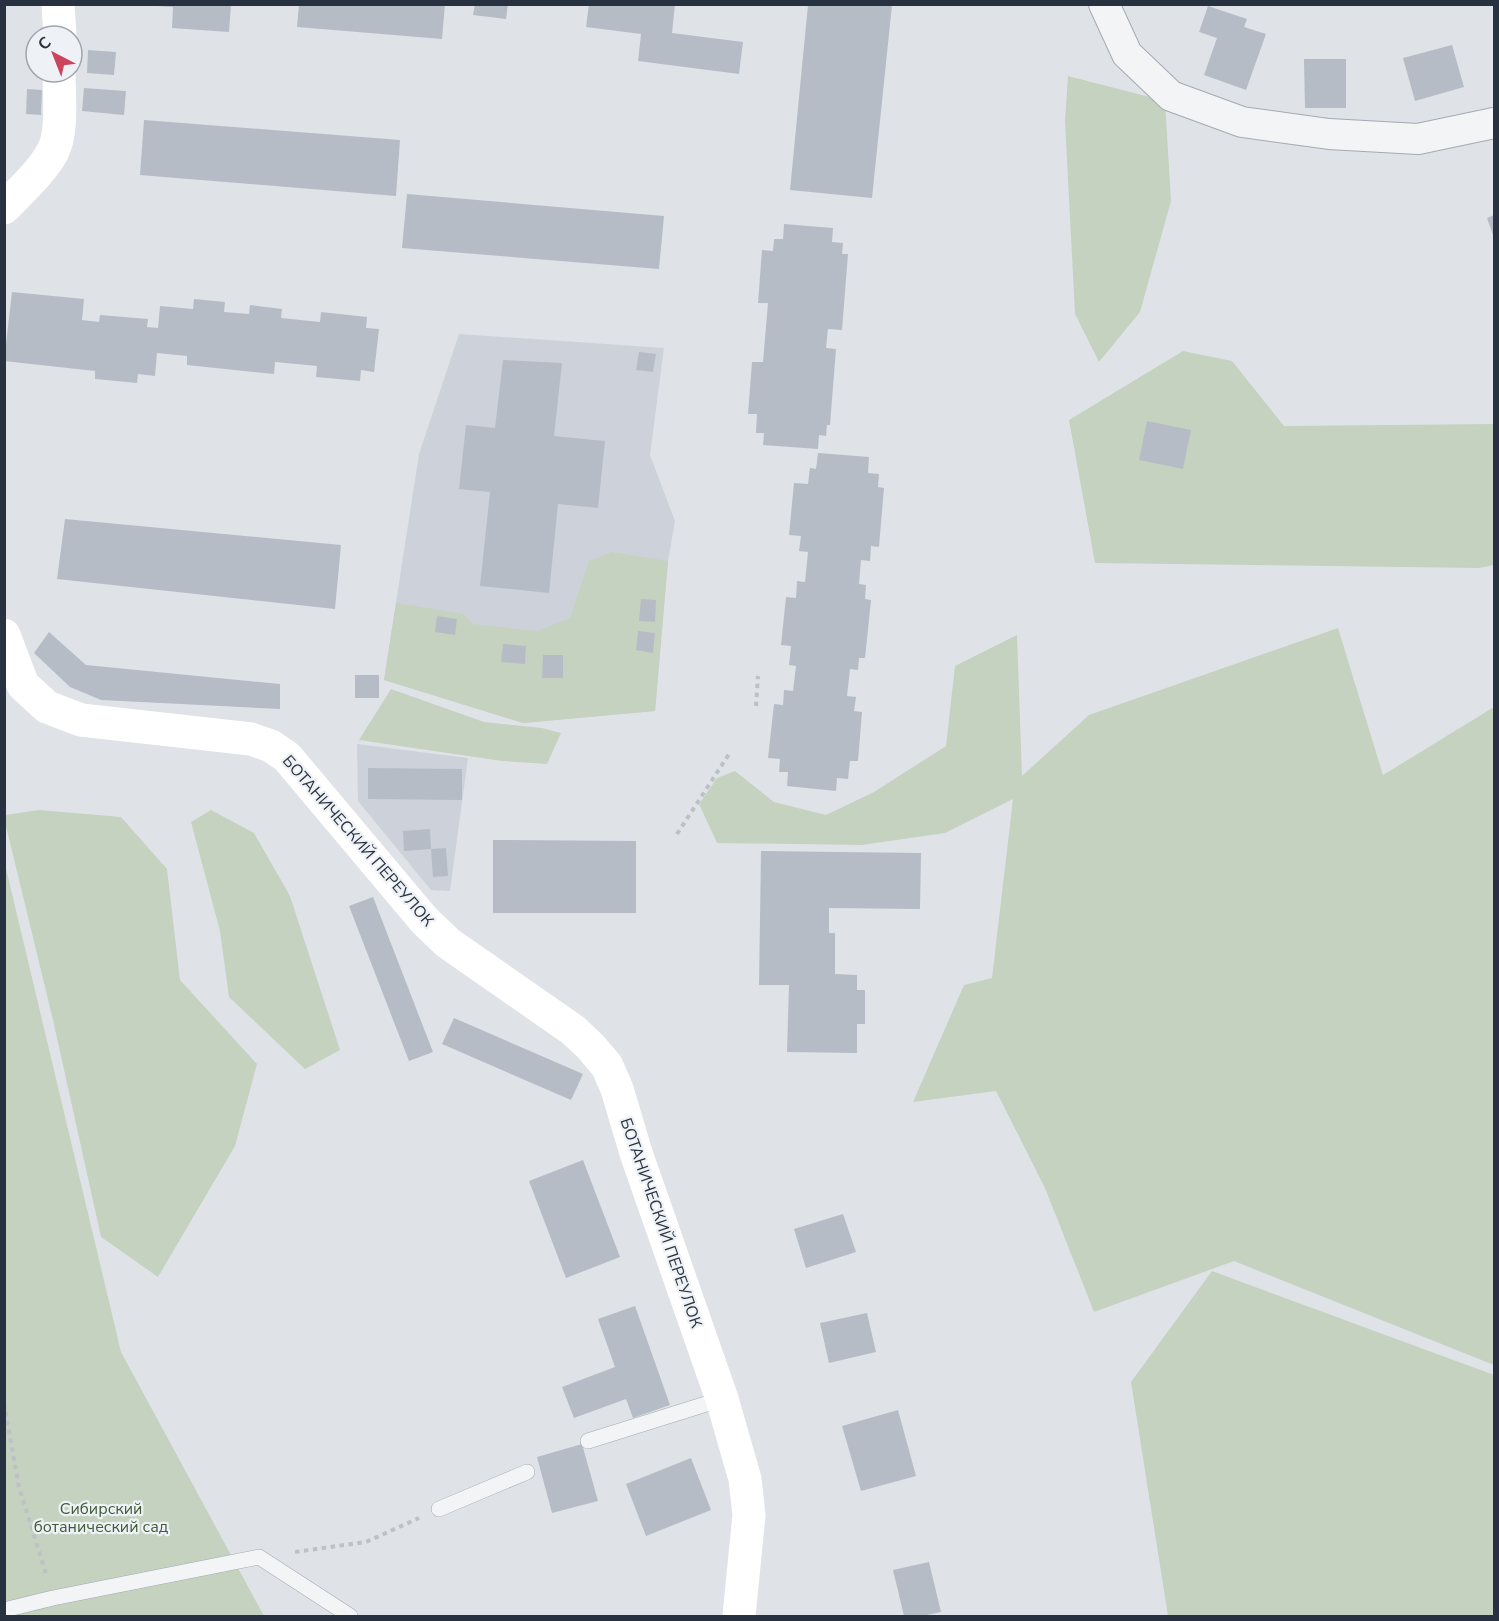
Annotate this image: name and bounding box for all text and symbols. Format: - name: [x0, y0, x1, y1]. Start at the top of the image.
- north arrow: [24, 24, 84, 84]
- text: С: [33, 32, 56, 55]
- street label: БОТАНИЧЕСКИЙ ПЕРЕУЛОК: [277, 751, 439, 932]
- street label: БОТАНИЧЕСКИЙ ПЕРЕУЛОК: [615, 1115, 708, 1332]
- park label: Сибирский ботанический сад: [34, 1498, 169, 1538]

